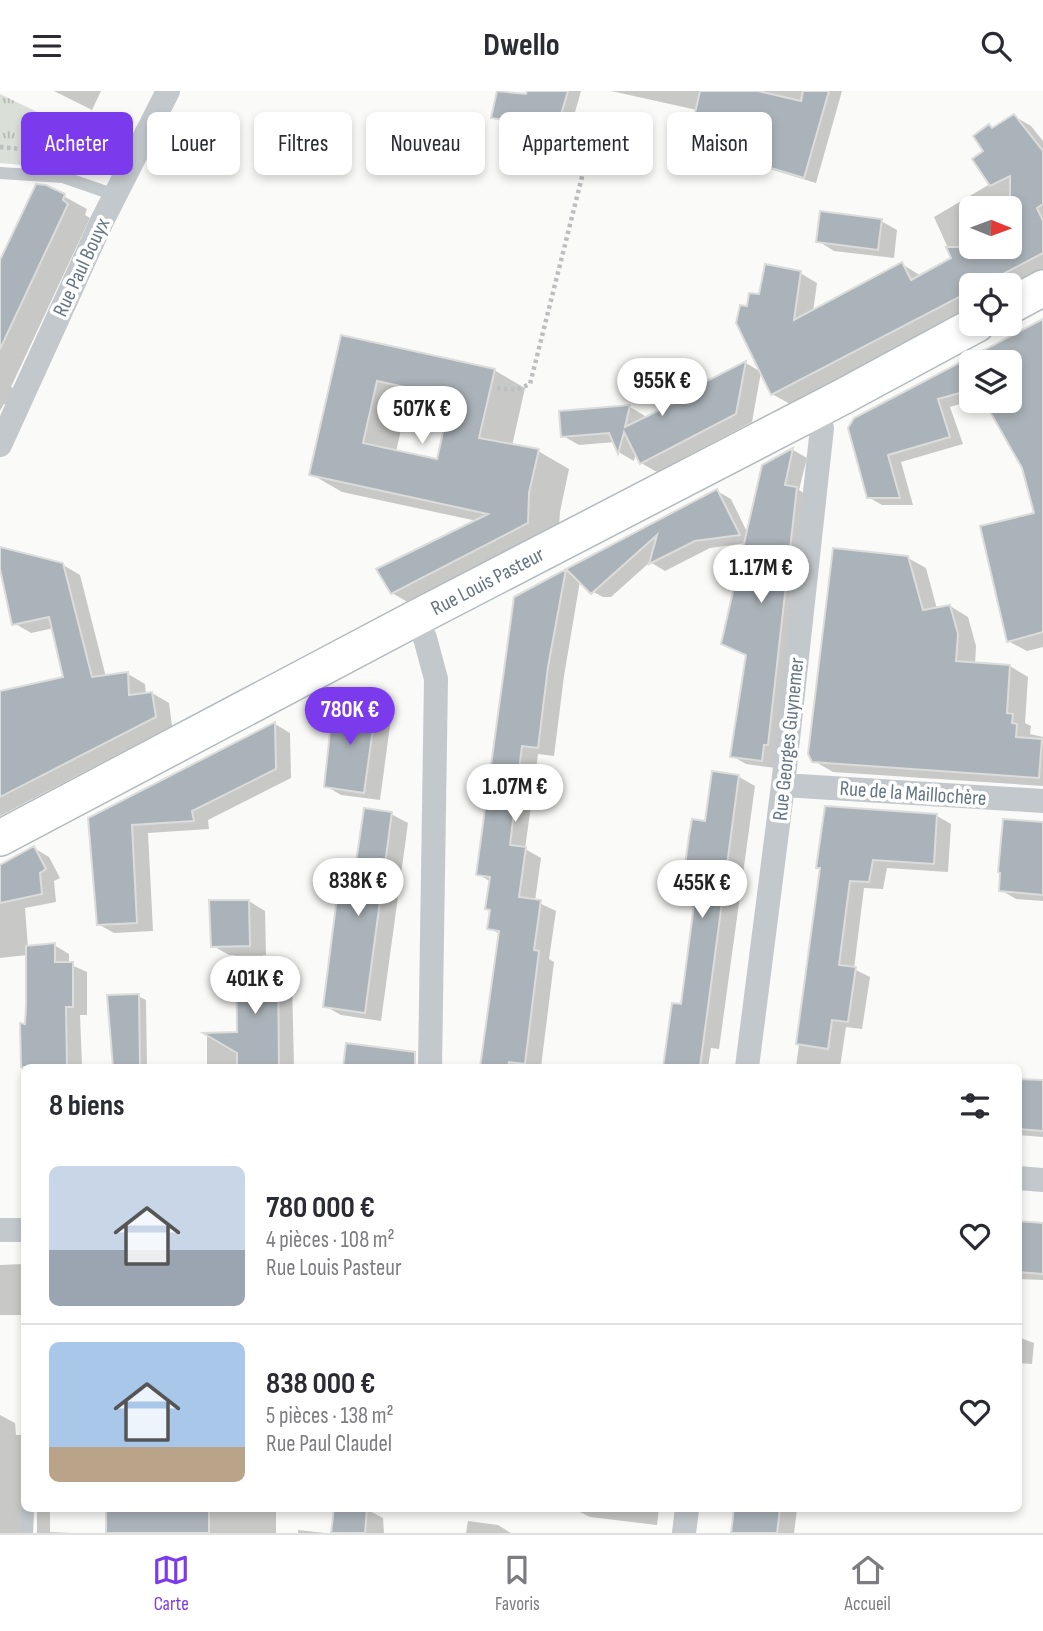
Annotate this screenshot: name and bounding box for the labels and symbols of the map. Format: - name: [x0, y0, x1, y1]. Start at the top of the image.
- north arrow: [959, 196, 1022, 259]
- street label: Rue Paul Bouyx: [48, 214, 115, 320]
- pin: 955K €: [605, 359, 719, 418]
- pin: 507K €: [365, 387, 479, 446]
- street label: Rue Louis Pasteur: [427, 542, 548, 621]
- pin: 1.17M €: [696, 545, 826, 605]
- street label: Rue Georges Guynemer: [768, 656, 809, 822]
- pin: 780K €: [293, 687, 407, 747]
- pin: 1.07M €: [450, 765, 580, 824]
- street label: Rue de la Maillochère: [839, 776, 987, 811]
- pin: 838K €: [301, 859, 415, 918]
- pin: 455K €: [645, 861, 759, 920]
- pin: 401K €: [198, 957, 312, 1016]

